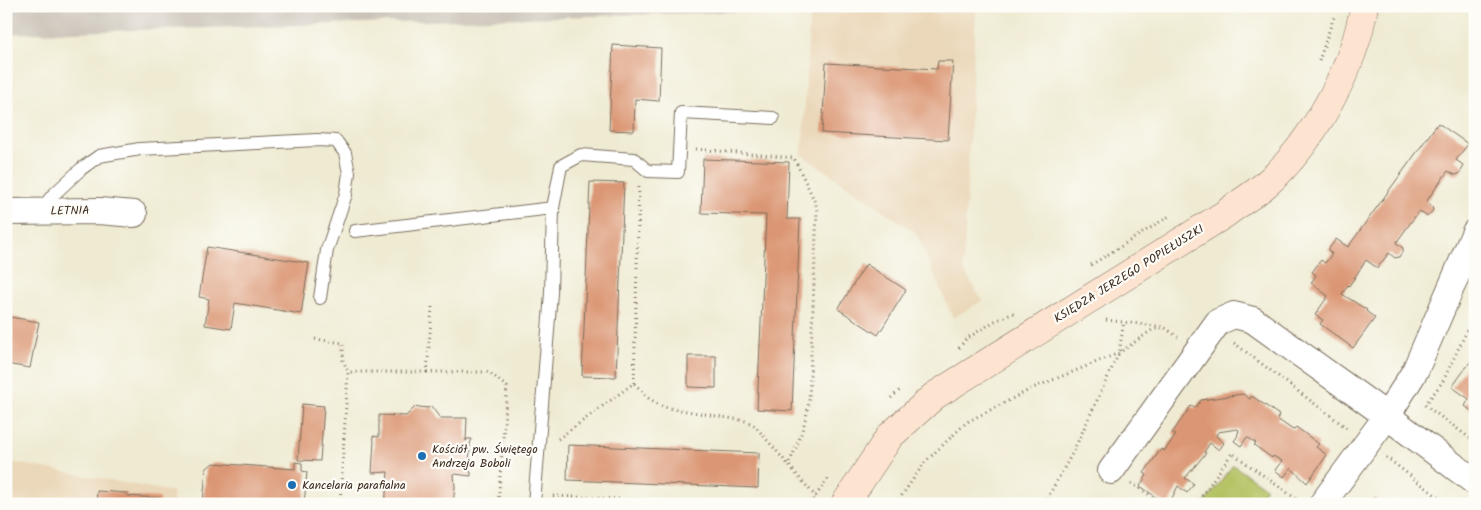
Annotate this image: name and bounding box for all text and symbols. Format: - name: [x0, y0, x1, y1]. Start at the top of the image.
- street label: LETNIA: [50, 201, 90, 221]
- street label: KSIĘDZA JERZEGO POPIEŁUSZKI: [1050, 220, 1208, 328]
- place label: Kościół pw. Świętego Andrzeja Boboli: [432, 440, 538, 473]
- marker: Kościół pw. Świętego Andrzeja Boboli: [416, 450, 428, 462]
- place label: Kancelaria parafialna: [302, 476, 406, 495]
- marker: Kancelaria parafialna: [286, 479, 298, 491]

